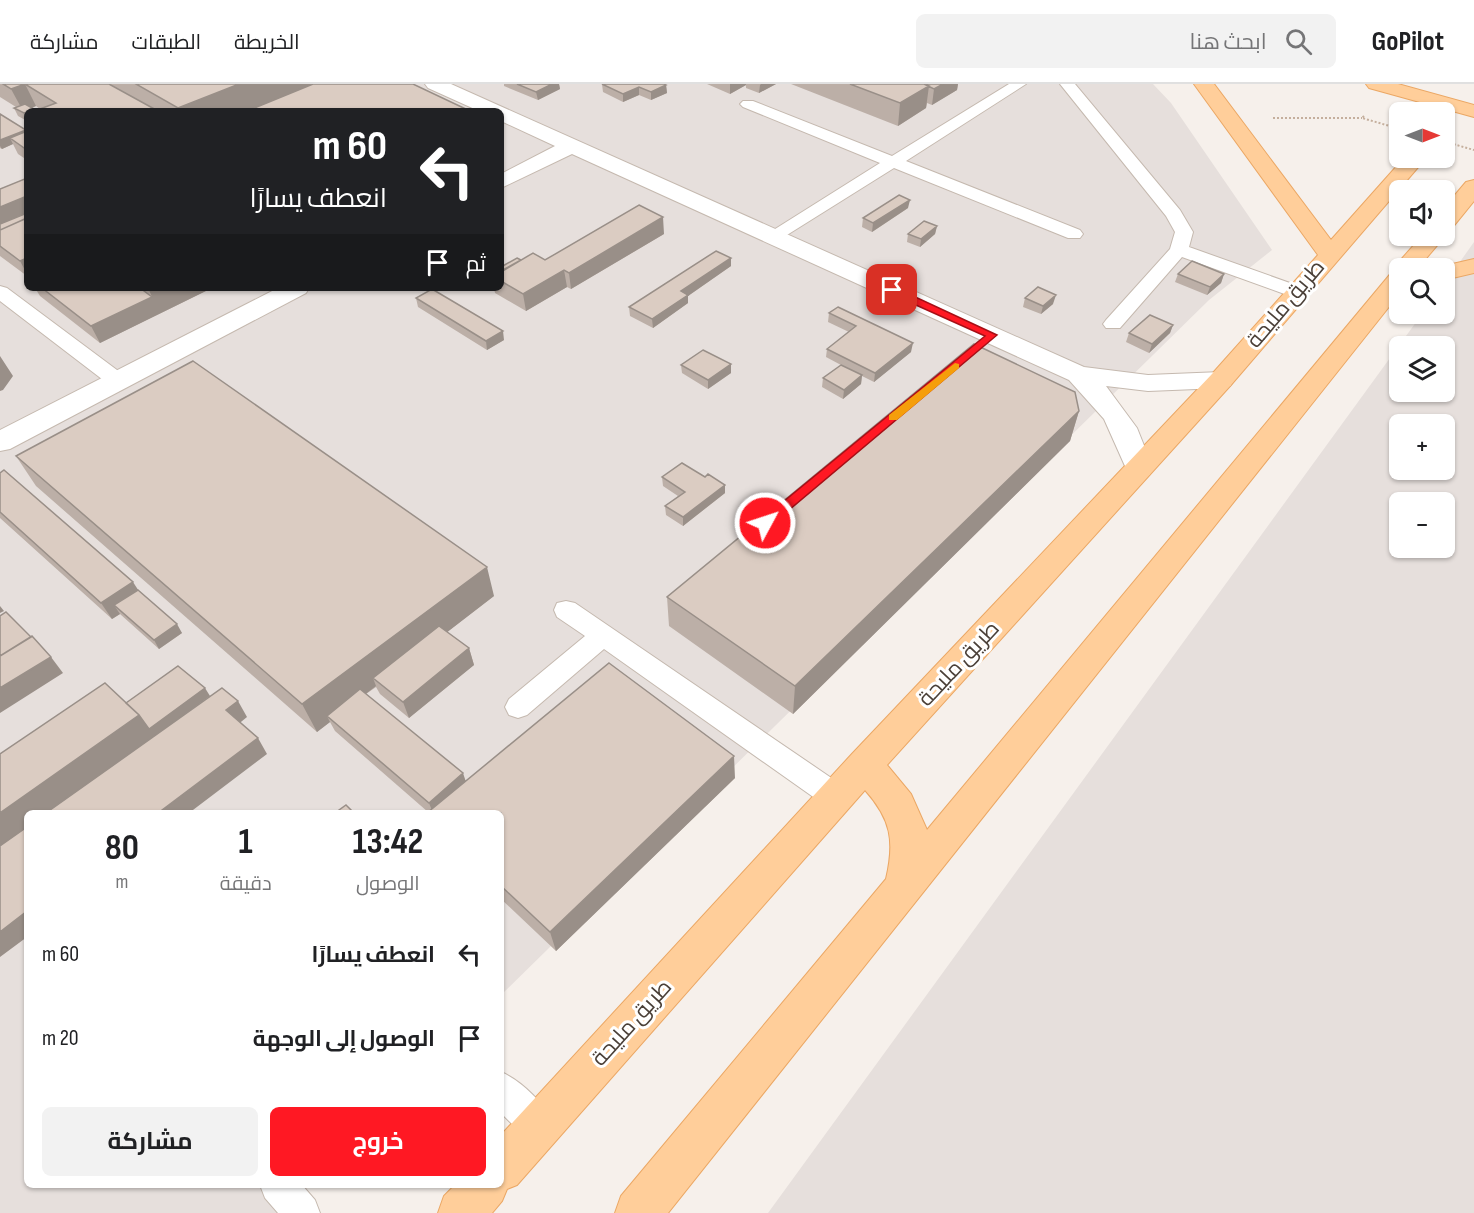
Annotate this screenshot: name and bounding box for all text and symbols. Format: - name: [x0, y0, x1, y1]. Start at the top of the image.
- search box: [916, 14, 1336, 68]
- icon: search: [1282, 25, 1315, 58]
- text: GoPilot: [1372, 25, 1444, 58]
- text: ابحث هنا: [1190, 29, 1267, 56]
- text: مشاركة: [30, 30, 99, 55]
- text: الطبقات: [132, 30, 201, 55]
- text: الخريطة: [234, 30, 300, 55]
- north arrow: [1389, 102, 1455, 168]
- map controls: [1389, 102, 1455, 558]
- text: 60 m: [313, 121, 387, 172]
- icon: left: [408, 132, 486, 210]
- button: sound: [1389, 180, 1455, 246]
- text: انعطف يسارًا: [250, 183, 387, 215]
- icon: arrive: [421, 246, 454, 279]
- text: ثم: [466, 251, 486, 278]
- street label: طريق مليحة: [1241, 254, 1331, 354]
- button: search: [1389, 258, 1455, 324]
- pin: [866, 264, 917, 315]
- icon: arrive: [875, 273, 908, 306]
- button: layers: [1389, 336, 1455, 402]
- button: +: [1389, 414, 1455, 480]
- position arrow: [733, 491, 797, 555]
- button: −: [1389, 492, 1455, 558]
- street label: طريق مليحة: [913, 616, 1005, 712]
- text: 1: [239, 821, 253, 864]
- text: 13:42: [352, 821, 423, 864]
- text: 80: [105, 827, 139, 870]
- text: m: [115, 870, 128, 894]
- text: دقيقة: [220, 872, 272, 896]
- text: الوصول: [356, 872, 420, 896]
- icon: left: [453, 938, 486, 971]
- text: 60 m: [42, 941, 79, 968]
- text: انعطف يسارًا: [312, 942, 435, 969]
- street label: طريق مليحة: [586, 974, 678, 1072]
- icon: arrive: [453, 1022, 486, 1055]
- text: 20 m: [42, 1025, 79, 1052]
- text: الوصول إلى الوجهة: [253, 1026, 435, 1053]
- button: مشاركة: [42, 1107, 258, 1176]
- button: خروج: [270, 1107, 486, 1176]

